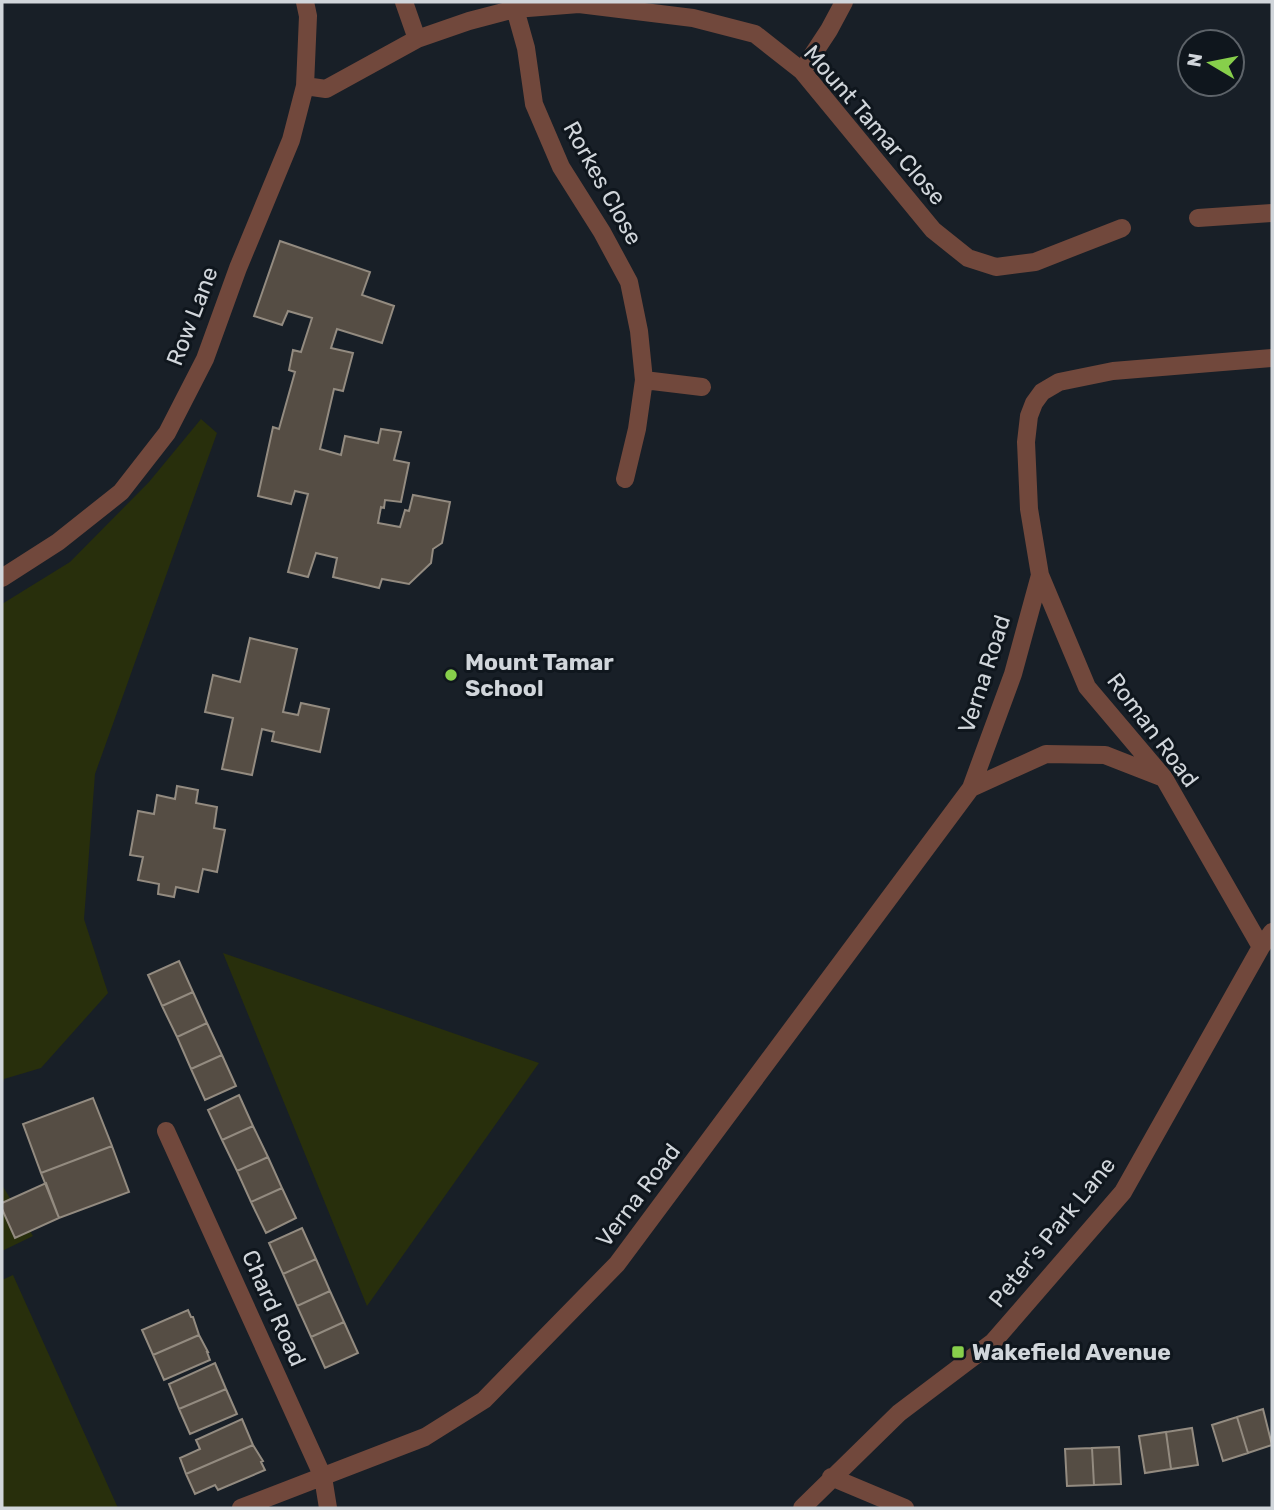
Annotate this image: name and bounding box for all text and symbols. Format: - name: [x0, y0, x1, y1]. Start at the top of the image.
- north arrow: [1176, 28, 1246, 98]
- street label: Mount Tamar Close: [798, 39, 952, 211]
- text: N: [1182, 51, 1207, 69]
- street label: Rorkes Close: [558, 116, 648, 250]
- street label: Row Lane: [160, 263, 224, 369]
- street label: Verna Road: [952, 612, 1016, 736]
- place label: Mount Tamar School: [465, 648, 614, 702]
- marker: Mount Tamar School: [443, 667, 459, 683]
- street label: Roman Road: [1101, 668, 1205, 792]
- street label: Verna Road: [590, 1138, 686, 1252]
- street label: Peter's Park Lane: [983, 1151, 1121, 1313]
- street label: Chard Road: [236, 1246, 312, 1370]
- place label: Wakefield Avenue: [972, 1338, 1171, 1366]
- marker: Wakefield Avenue: [950, 1344, 966, 1360]

